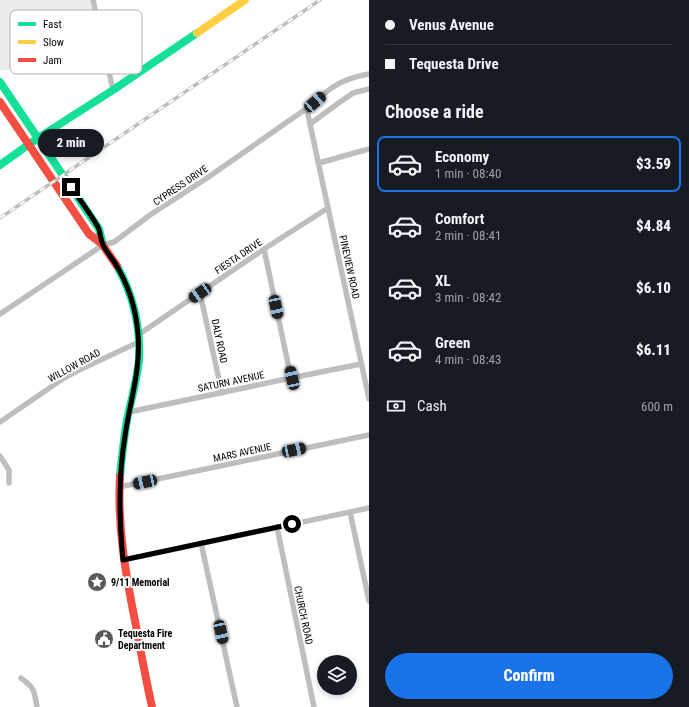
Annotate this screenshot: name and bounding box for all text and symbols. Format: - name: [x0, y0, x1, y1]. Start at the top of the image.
- legend: [10, 10, 142, 74]
- text: Venus Avenue: [409, 16, 494, 34]
- text: Fast: [43, 18, 62, 31]
- text: Slow: [43, 36, 64, 49]
- text: Jam: [43, 54, 62, 67]
- text: Tequesta Drive: [409, 55, 499, 73]
- car: [302, 90, 328, 114]
- text: Choose a ride: [385, 101, 484, 122]
- callout: 2 min: [38, 129, 104, 157]
- text: 2 min: [57, 135, 85, 150]
- icon: car: [387, 146, 423, 182]
- text: Economy: [435, 148, 489, 166]
- text: $3.59: [636, 155, 671, 173]
- street label: CYPRESS DRIVE: [151, 163, 210, 208]
- text: 1 min · 08:40: [435, 166, 501, 181]
- route end: [62, 178, 80, 196]
- icon: car: [387, 208, 423, 244]
- text: Comfort: [435, 210, 484, 228]
- text: $4.84: [636, 217, 671, 235]
- text: 2 min · 08:41: [435, 228, 501, 243]
- street label: PINEVIEW ROAD: [337, 234, 362, 300]
- street label: FIESTA DRIVE: [213, 237, 264, 276]
- icon: car: [387, 270, 423, 306]
- text: XL: [435, 272, 451, 290]
- text: $6.10: [636, 279, 671, 297]
- car: [187, 281, 213, 305]
- text: 3 min · 08:42: [435, 290, 501, 305]
- car: [268, 294, 284, 320]
- street label: DALY ROAD: [209, 318, 230, 365]
- icon: car: [387, 332, 423, 368]
- text: Green: [435, 334, 470, 352]
- text: $6.11: [636, 341, 671, 359]
- street label: WILLOW ROAD: [46, 346, 102, 384]
- text: 4 min · 08:43: [435, 352, 501, 367]
- car: [284, 365, 300, 391]
- street label: SATURN AVENUE: [197, 369, 265, 394]
- icon: cash: [385, 395, 407, 417]
- text: Cash: [417, 397, 447, 415]
- text: 600 m: [641, 399, 673, 414]
- street label: MARS AVENUE: [212, 441, 272, 464]
- car: [281, 442, 307, 458]
- car: [132, 474, 158, 490]
- route start: [283, 515, 301, 533]
- place icon: 9/11 Memorial: [86, 571, 108, 593]
- place label: 9/11 Memorial: [111, 577, 170, 588]
- street label: CHURCH ROAD: [292, 585, 315, 646]
- car: [213, 619, 229, 645]
- public building icon: Tequesta Fire Department: [93, 628, 115, 650]
- place label: Tequesta Fire Department: [118, 628, 173, 651]
- button: Confirm: [385, 653, 673, 699]
- map controls: [317, 655, 357, 695]
- button: layers: [317, 655, 357, 695]

